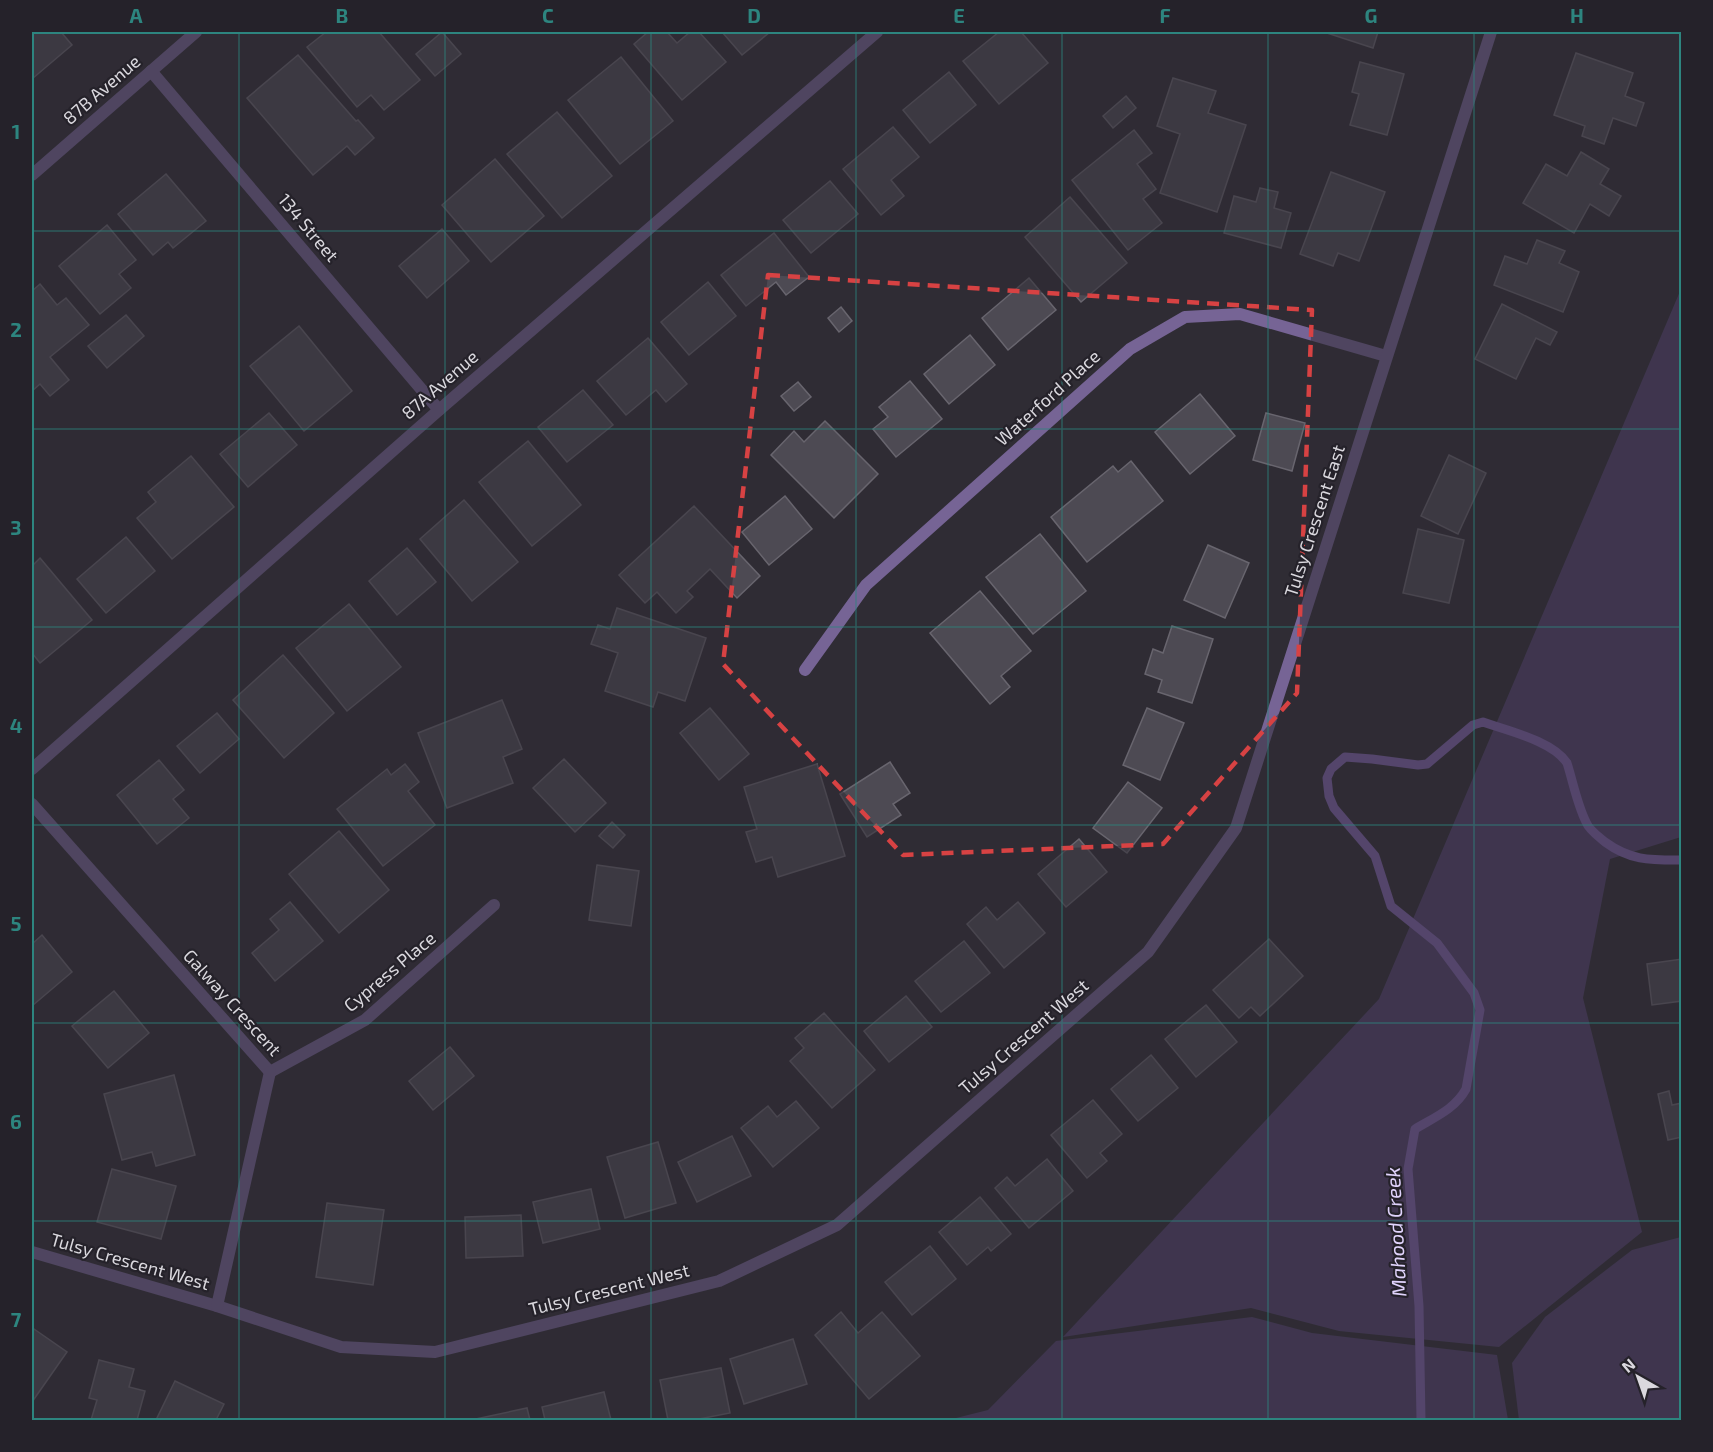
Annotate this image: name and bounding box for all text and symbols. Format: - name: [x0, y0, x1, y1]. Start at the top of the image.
- text: A: [129, 3, 143, 27]
- text: B: [336, 3, 348, 27]
- text: C: [542, 3, 554, 27]
- text: D: [747, 3, 761, 27]
- text: E: [953, 3, 965, 27]
- text: F: [1159, 3, 1171, 27]
- text: G: [1365, 3, 1377, 27]
- text: H: [1570, 3, 1584, 27]
- street label: 87B Avenue: [58, 50, 144, 129]
- text: 1: [12, 119, 20, 143]
- street label: 134 Street: [274, 189, 344, 266]
- text: 2: [10, 317, 22, 341]
- street label: 87A Avenue: [397, 345, 482, 423]
- street label: Waterford Place: [991, 345, 1104, 450]
- street label: Tulsy Crescent East: [1279, 442, 1349, 599]
- text: 3: [10, 515, 22, 539]
- text: 4: [10, 713, 23, 737]
- text: 5: [10, 911, 22, 935]
- street label: Cypress Place: [339, 926, 440, 1016]
- street label: Galway Crescent: [179, 945, 286, 1060]
- street label: Tulsy Crescent West: [954, 974, 1093, 1099]
- text: 6: [10, 1109, 22, 1133]
- water label: Mahood Creek: [1380, 1167, 1410, 1298]
- street label: Tulsy Crescent West: [48, 1228, 213, 1294]
- street label: Tulsy Crescent West: [526, 1258, 691, 1320]
- text: 7: [11, 1307, 22, 1331]
- north arrow: [1608, 1347, 1668, 1407]
- text: N: [1618, 1354, 1639, 1376]

